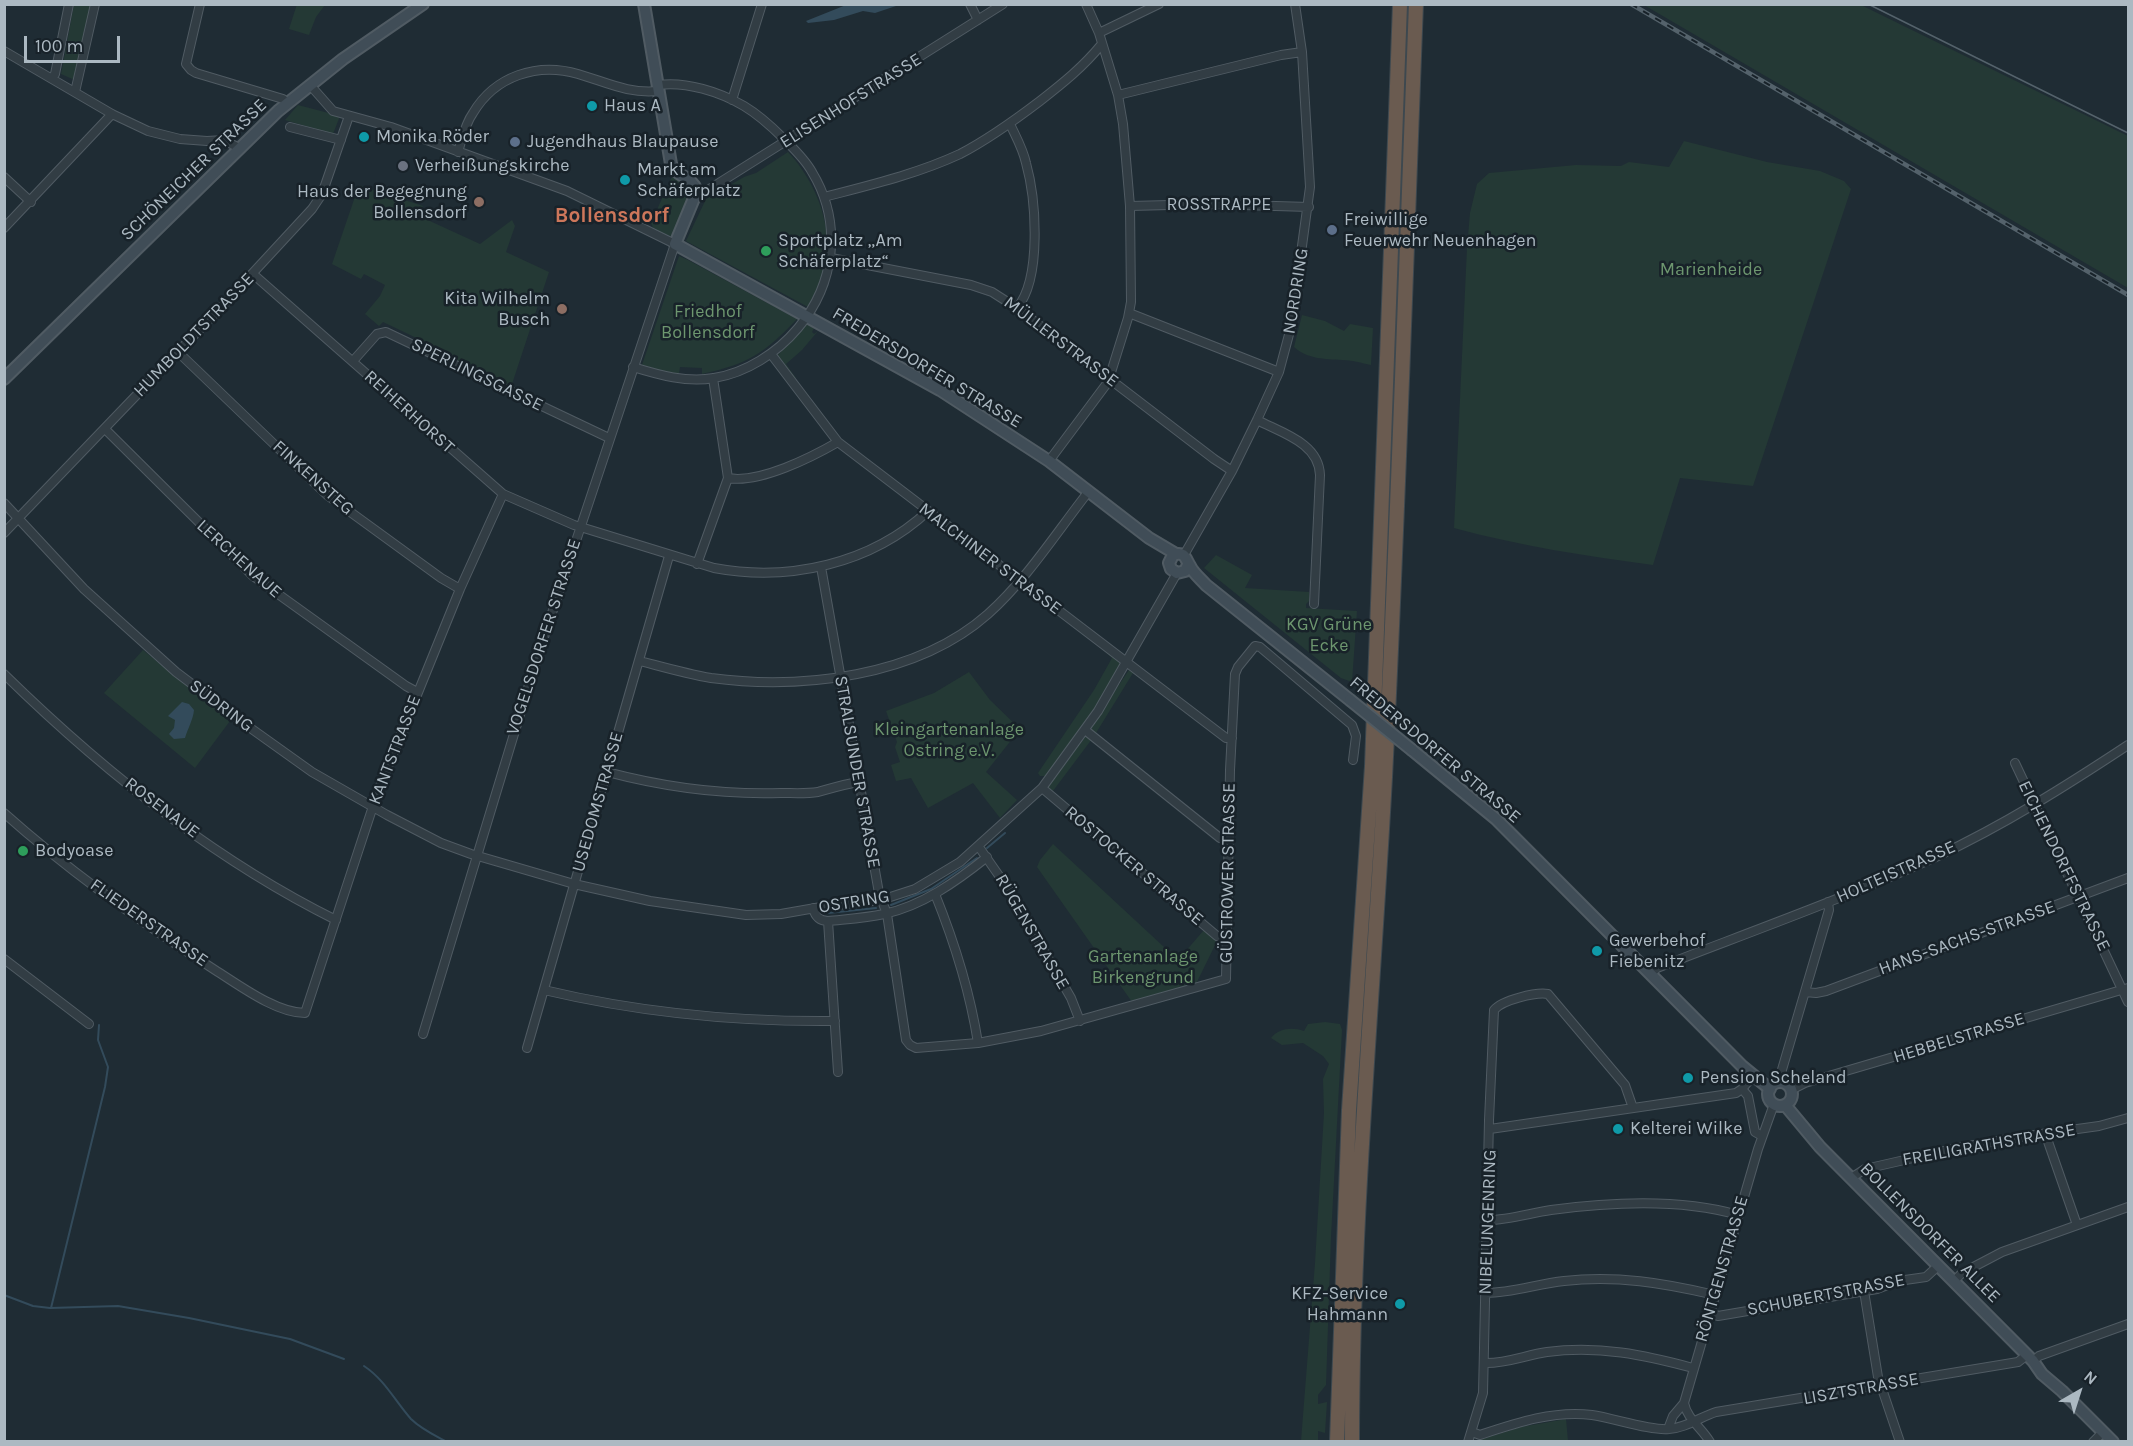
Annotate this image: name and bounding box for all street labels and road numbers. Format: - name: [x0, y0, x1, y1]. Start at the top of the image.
- street label: ELISENHOFSTRASSE: [776, 49, 926, 153]
- street label: SCHÖNEICHER STRASSE: [116, 95, 272, 245]
- street label: ROSSTRAPPE: [1167, 194, 1271, 216]
- street label: NORDRING: [1279, 246, 1313, 336]
- street label: HUMBOLDTSTRASSE: [129, 268, 259, 402]
- street label: MÜLLERSTRASSE: [999, 292, 1123, 392]
- street label: FREDERSDORFER STRASSE: [828, 303, 1026, 433]
- street label: SPERLINGSGASSE: [408, 334, 546, 416]
- street label: REIHERHORST: [359, 366, 459, 458]
- street label: FINKENSTEG: [268, 436, 358, 520]
- street label: MALCHINER STRASSE: [914, 498, 1066, 620]
- street label: LERCHENAUE: [192, 515, 286, 603]
- street label: VOGELSDORFER STRASSE: [502, 536, 586, 738]
- street label: FREDERSDORFER STRASSE: [1345, 672, 1525, 828]
- street label: STRALSUNDER STRASSE: [829, 674, 885, 870]
- street label: SÜDRING: [185, 675, 257, 737]
- street label: KANTSTRASSE: [364, 692, 426, 808]
- street label: USEDOMSTRASSE: [568, 730, 628, 874]
- street label: ROSENAUE: [120, 773, 204, 843]
- street label: EICHENDORFFSTRASSE: [2013, 777, 2115, 955]
- street label: GÜSTROWER STRASSE: [1216, 783, 1240, 963]
- street label: ROSTOCKER STRASSE: [1060, 802, 1208, 930]
- street label: HOLTEISTRASSE: [1833, 836, 1959, 908]
- street label: RÜGENSTRASSE: [990, 870, 1074, 994]
- street label: FLIEDERSTRASSE: [86, 874, 212, 972]
- street label: OSTRING: [817, 886, 891, 918]
- street label: HANS-SACHS-STRASSE: [1876, 896, 2058, 980]
- street label: HEBBELSTRASSE: [1891, 1008, 2027, 1068]
- street label: FREILIGRATHSTRASSE: [1901, 1119, 2077, 1171]
- street label: NIBELUNGENRING: [1475, 1149, 1501, 1295]
- street label: BOLLENSDORFER ALLEE: [1855, 1158, 2005, 1308]
- street label: RÖNTGENSTRASSE: [1691, 1193, 1753, 1345]
- street label: SCHUBERTSTRASSE: [1745, 1269, 1907, 1321]
- street label: LISZTSTRASSE: [1801, 1368, 1921, 1410]

